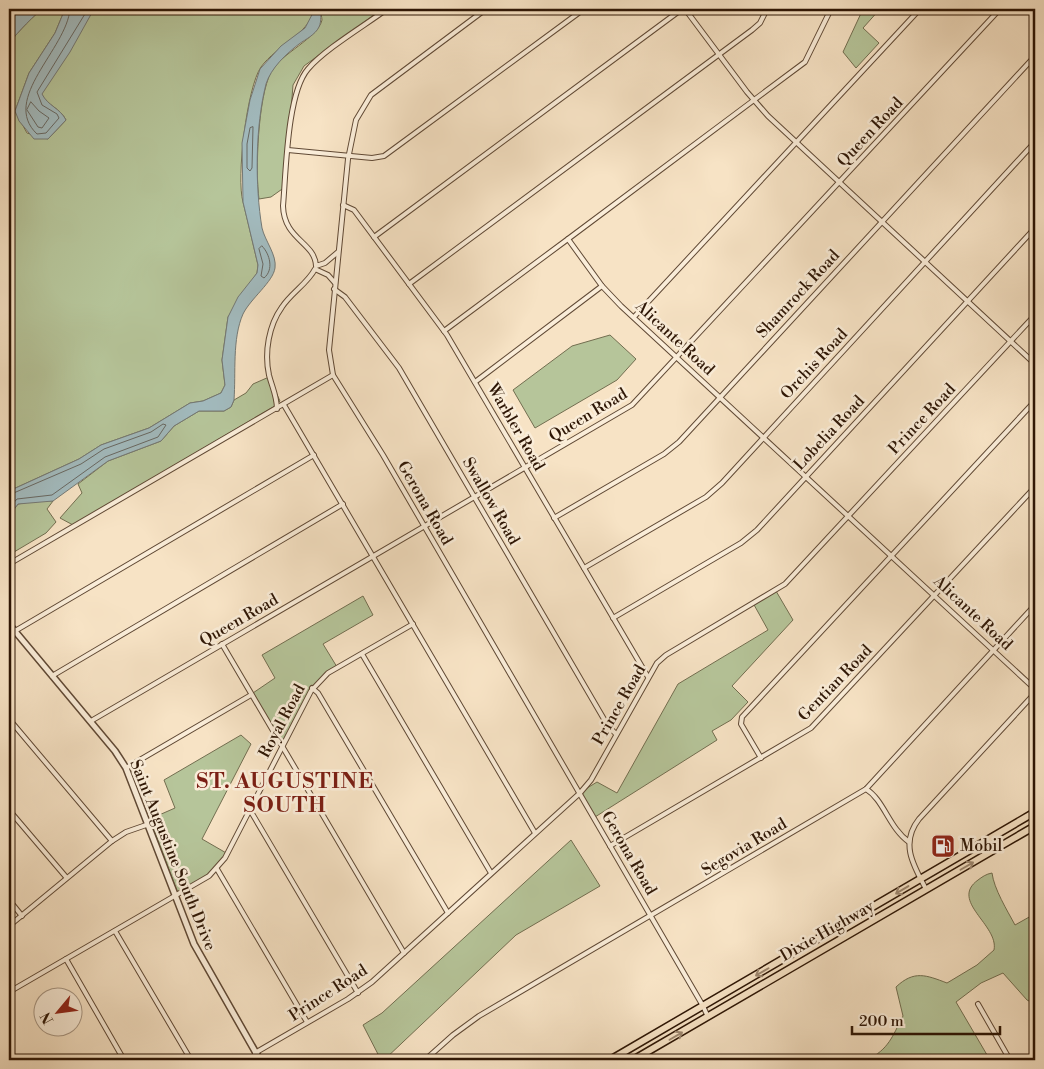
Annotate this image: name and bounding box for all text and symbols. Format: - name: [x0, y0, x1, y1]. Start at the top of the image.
- street label: Queen Road: [833, 93, 907, 171]
- street label: Shamrock Road: [752, 246, 844, 342]
- street label: Alicante Road: [631, 296, 719, 380]
- street label: Orchis Road: [776, 324, 852, 404]
- street label: Warbler Road: [482, 379, 549, 474]
- street label: Prince Road: [884, 379, 960, 459]
- street label: Queen Road: [545, 384, 631, 446]
- street label: Lobelia Road: [789, 391, 869, 475]
- street label: Swallow Road: [458, 454, 524, 548]
- street label: Gerona Road: [393, 457, 457, 549]
- street label: Alicante Road: [929, 571, 1017, 655]
- street label: Queen Road: [196, 589, 282, 651]
- street label: Gentian Road: [794, 641, 876, 725]
- street label: Prince Road: [588, 661, 650, 749]
- street label: Royal Road: [254, 681, 310, 761]
- street label: Saint Augustine South Drive: [125, 757, 221, 953]
- district label: ST. AUGUSTINE SOUTH: [196, 769, 374, 819]
- street label: Gerona Road: [597, 807, 661, 899]
- street label: Segovia Road: [698, 814, 790, 880]
- fuel station icon: Mobil: [930, 833, 956, 859]
- place label: Mobil: [960, 836, 1003, 856]
- one-way arrow: [960, 861, 975, 871]
- one-way arrow: [896, 886, 910, 896]
- street label: Dixie Highway: [776, 896, 878, 966]
- street label: Prince Road: [285, 960, 371, 1026]
- one-way arrow: [756, 968, 770, 978]
- north arrow: [32, 986, 82, 1036]
- scale bar: [852, 1004, 999, 1036]
- text: N: [37, 1009, 58, 1027]
- text: 200 m: [859, 1012, 904, 1031]
- one-way arrow: [668, 1030, 682, 1040]

